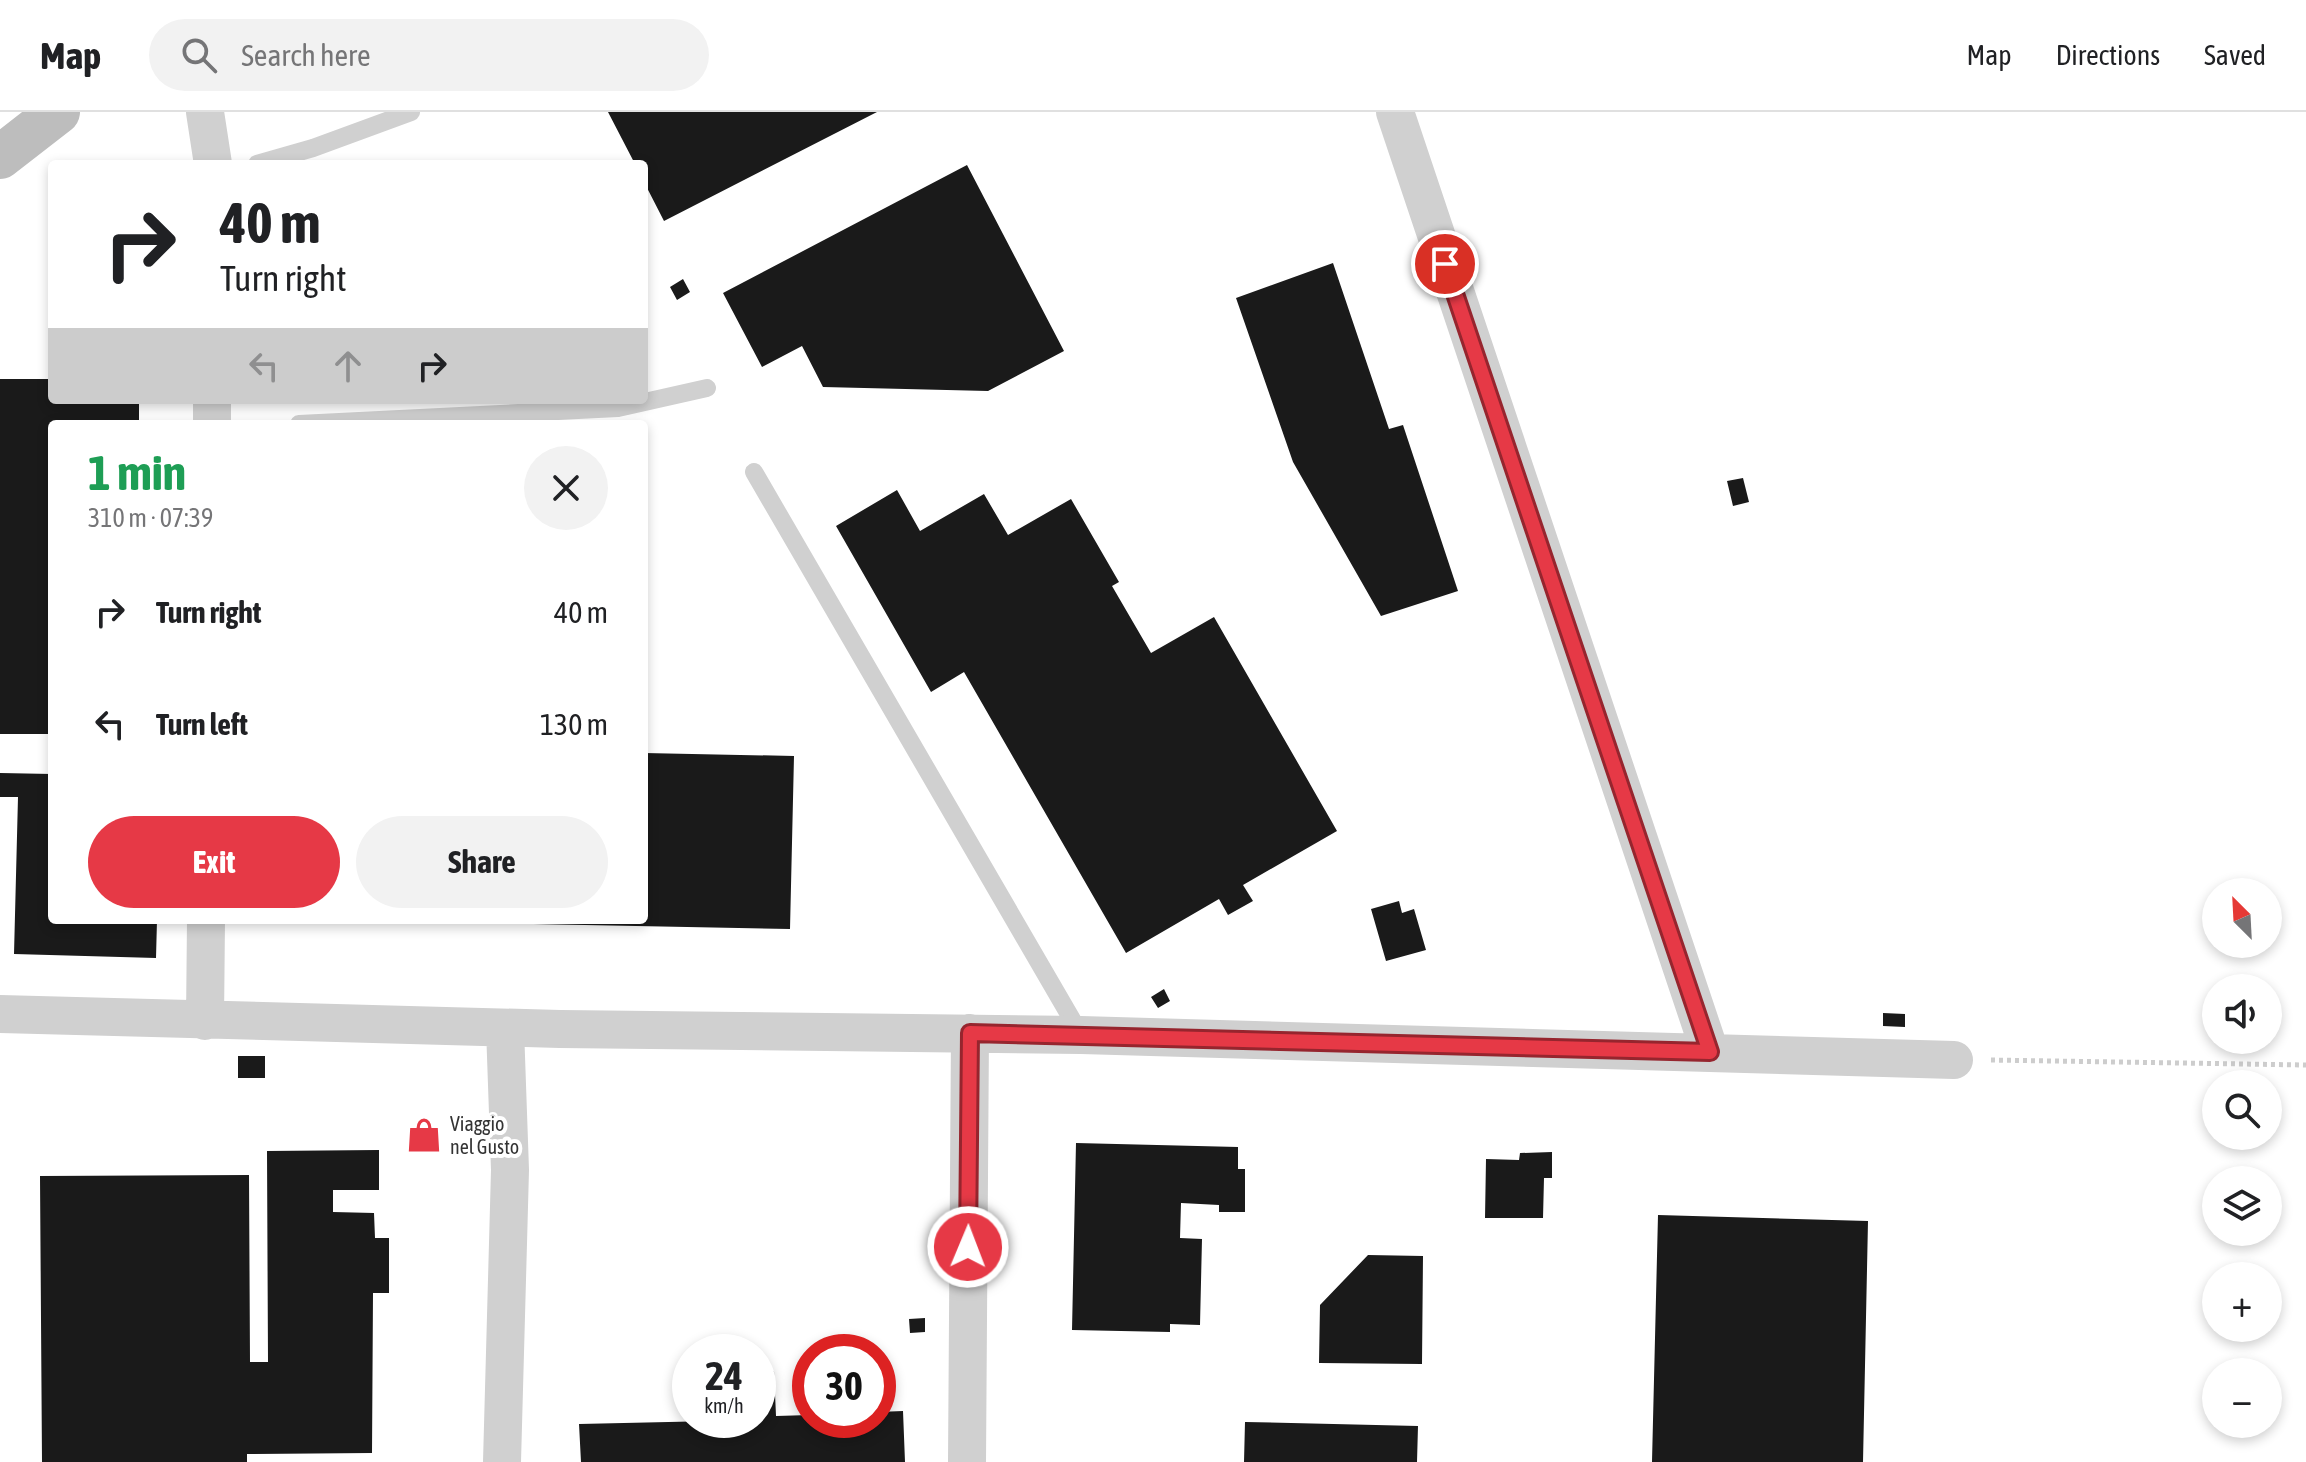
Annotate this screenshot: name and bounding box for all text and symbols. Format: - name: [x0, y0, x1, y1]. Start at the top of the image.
- search box: [149, 19, 709, 91]
- icon: search: [177, 33, 221, 77]
- text: Map: [40, 34, 101, 77]
- text: Search here: [241, 38, 371, 72]
- text: Map: [1967, 39, 2012, 71]
- text: Directions: [2056, 39, 2160, 71]
- text: Saved: [2204, 39, 2266, 71]
- text: 40 m: [220, 191, 321, 255]
- icon: right: [88, 192, 192, 296]
- pin: [1411, 230, 1479, 298]
- icon: arrive: [1423, 242, 1467, 286]
- text: Turn right: [220, 257, 347, 299]
- icon: left: [242, 344, 286, 388]
- icon: ahead: [326, 344, 370, 388]
- icon: right: [410, 344, 454, 388]
- text: 1 min: [88, 445, 186, 500]
- button: close: [524, 446, 608, 530]
- text: 310 m · 07:39: [88, 503, 213, 533]
- icon: right: [88, 590, 132, 634]
- text: Turn right: [156, 595, 262, 629]
- text: 40 m: [554, 595, 608, 629]
- icon: left: [88, 702, 132, 746]
- text: Turn left: [156, 707, 248, 741]
- text: 130 m: [540, 707, 608, 741]
- button: Exit: [88, 816, 340, 908]
- button: Share: [356, 816, 608, 908]
- north arrow: [2202, 878, 2282, 958]
- map controls: [2202, 878, 2282, 1438]
- button: sound: [2202, 974, 2282, 1054]
- button: search: [2202, 1070, 2282, 1150]
- place label: Viaggio nel Gusto: [450, 1112, 519, 1158]
- shop icon: Viaggio nel Gusto: [405, 1116, 443, 1154]
- button: layers: [2202, 1166, 2282, 1246]
- position arrow: [926, 1205, 1010, 1289]
- button: +: [2202, 1262, 2282, 1342]
- speed limit sign: 30: [792, 1334, 896, 1438]
- text: 24: [705, 1353, 743, 1398]
- button: −: [2202, 1358, 2282, 1438]
- text: km/h: [704, 1394, 744, 1417]

